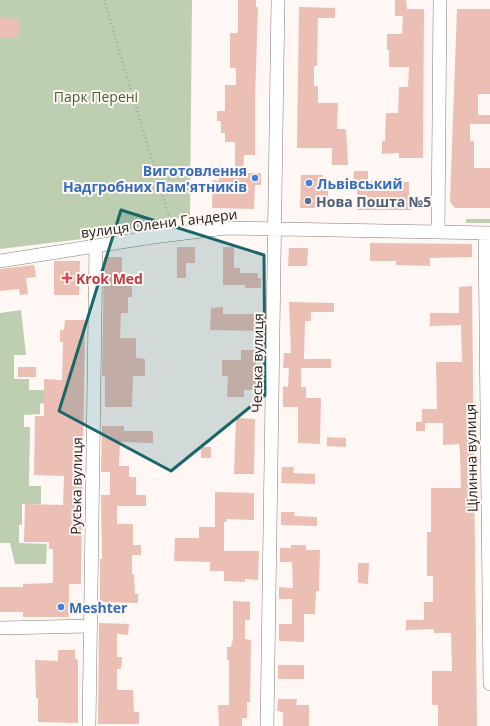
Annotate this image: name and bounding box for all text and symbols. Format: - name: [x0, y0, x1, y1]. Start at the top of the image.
- park label: Парк Перені: [54, 87, 138, 106]
- place label: Виготовлення Надгробних Пам'ятників: [63, 161, 247, 196]
- marker: Виготовлення Надгробних Пам'ятників: [250, 173, 260, 183]
- place label: Львівський: [317, 174, 403, 193]
- marker: Львівський: [304, 178, 314, 188]
- place label: Нова Пошта №5: [316, 192, 431, 211]
- marker: Нова Пошта №5: [303, 196, 313, 206]
- street label: вулиця Олени Гандери: [80, 204, 238, 242]
- place label: Krok Med: [76, 269, 143, 288]
- marker: Krok Med: [61, 272, 73, 284]
- street label: Чеська вулиця: [247, 313, 267, 413]
- street label: Цілинна вулиця: [461, 404, 481, 512]
- street label: Руська вулиця: [66, 437, 86, 535]
- place label: Meshter: [69, 598, 128, 617]
- marker: Meshter: [56, 602, 66, 612]

